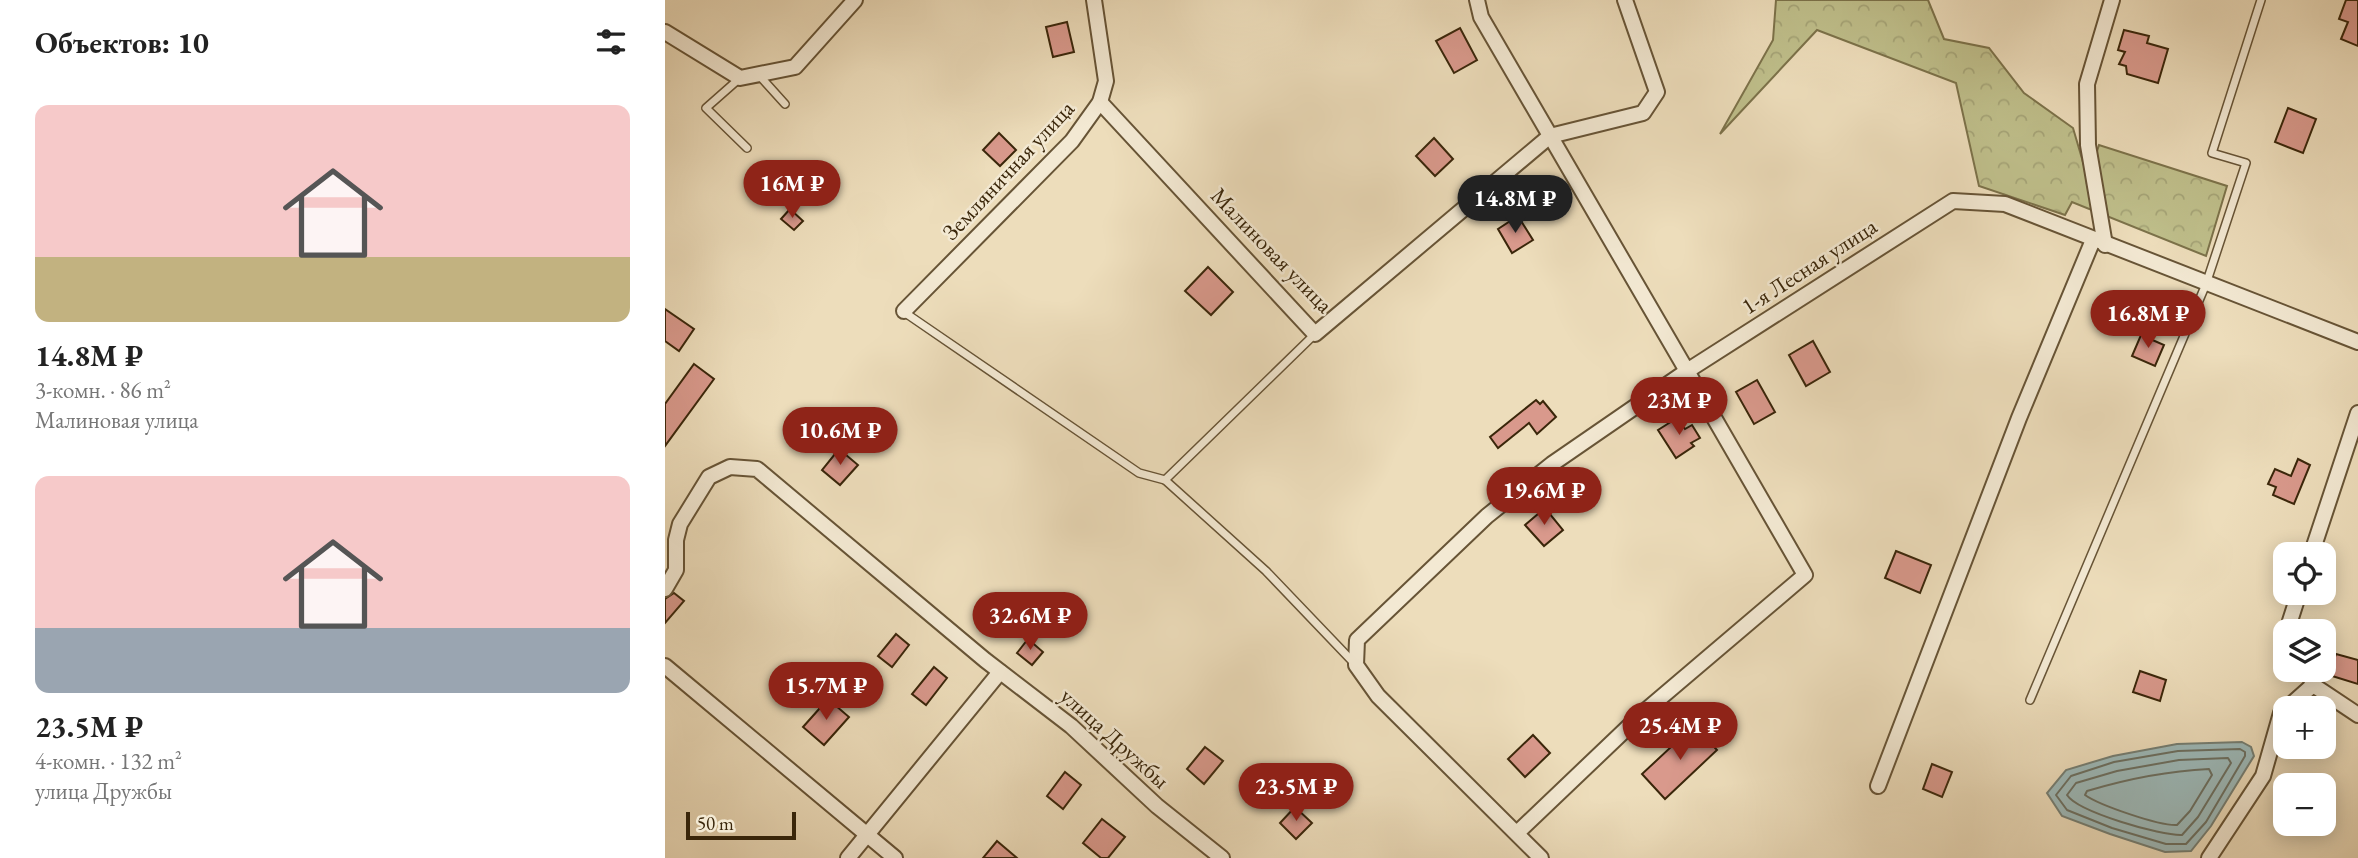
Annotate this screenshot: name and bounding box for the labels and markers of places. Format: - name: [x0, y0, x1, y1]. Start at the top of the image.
- pin: 16M ₽: [743, 160, 841, 220]
- pin: 14.8M ₽: [1450, 176, 1580, 235]
- pin: 16.8M ₽: [2083, 290, 2213, 350]
- pin: 23M ₽: [1630, 378, 1728, 437]
- pin: 10.6M ₽: [775, 407, 905, 467]
- pin: 19.6M ₽: [1479, 468, 1609, 527]
- pin: 32.6M ₽: [965, 592, 1095, 652]
- pin: 15.7M ₽: [761, 662, 891, 722]
- pin: 25.4M ₽: [1615, 702, 1745, 762]
- pin: 23.5M ₽: [1231, 764, 1361, 823]

